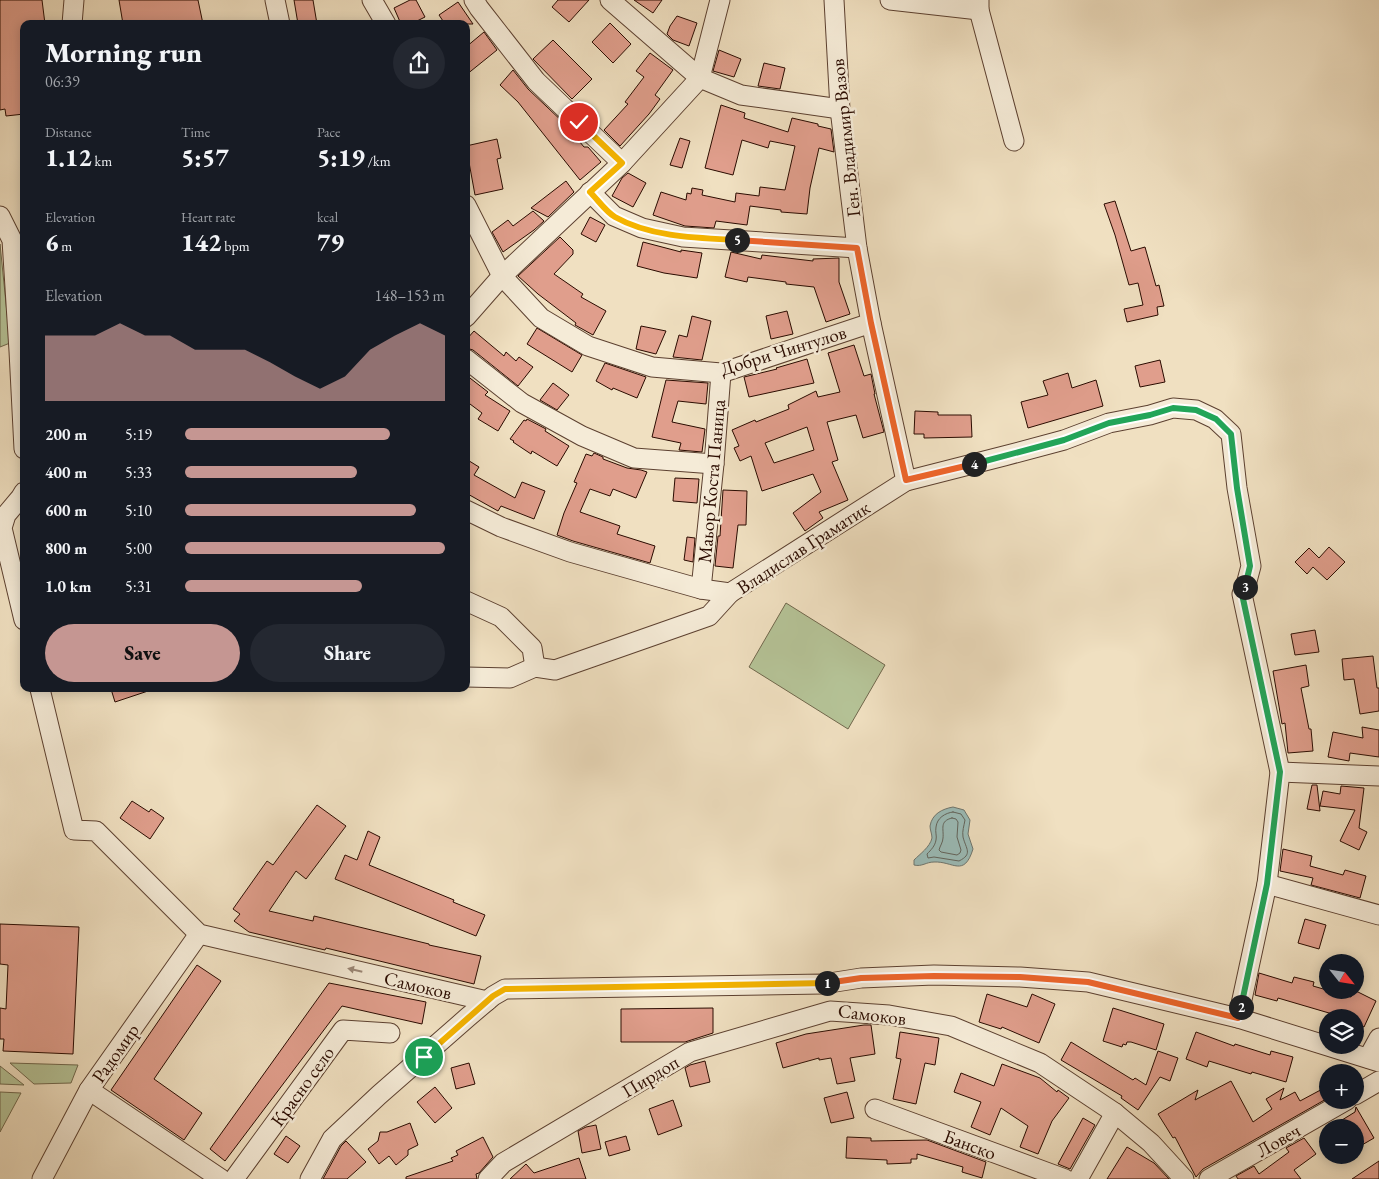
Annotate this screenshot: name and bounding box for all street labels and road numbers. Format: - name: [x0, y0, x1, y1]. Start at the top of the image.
- street label: Ген. Владимир Вазов: [825, 58, 866, 218]
- street label: Добри Чинтулов: [717, 319, 849, 382]
- street label: Маьор Коста Паница: [692, 398, 731, 564]
- street label: Владислав Граматик: [732, 495, 875, 600]
- street label: Самоков: [382, 966, 454, 1005]
- street label: Самоков: [836, 998, 907, 1031]
- street label: Радомир: [86, 1019, 145, 1088]
- street label: Красно село: [265, 1041, 340, 1131]
- street label: Пирдоп: [617, 1049, 684, 1103]
- street label: Ловеч: [1252, 1118, 1305, 1163]
- street label: Банско: [940, 1123, 1000, 1165]

